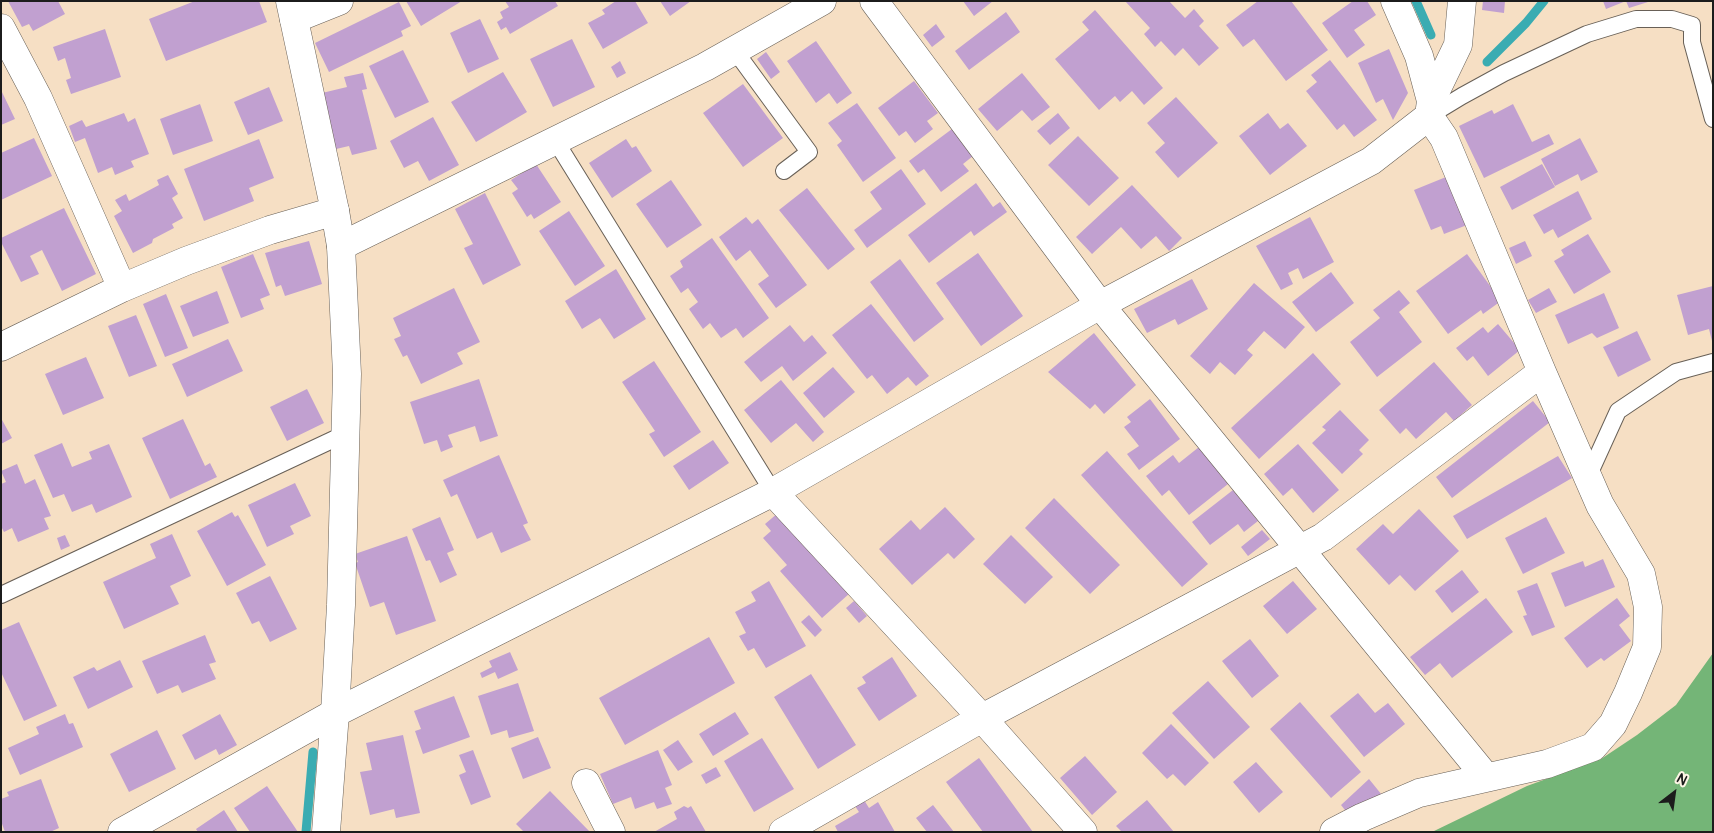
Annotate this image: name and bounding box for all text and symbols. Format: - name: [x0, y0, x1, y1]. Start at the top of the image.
- north arrow: [1649, 768, 1699, 818]
- text: N: [1673, 770, 1690, 789]

